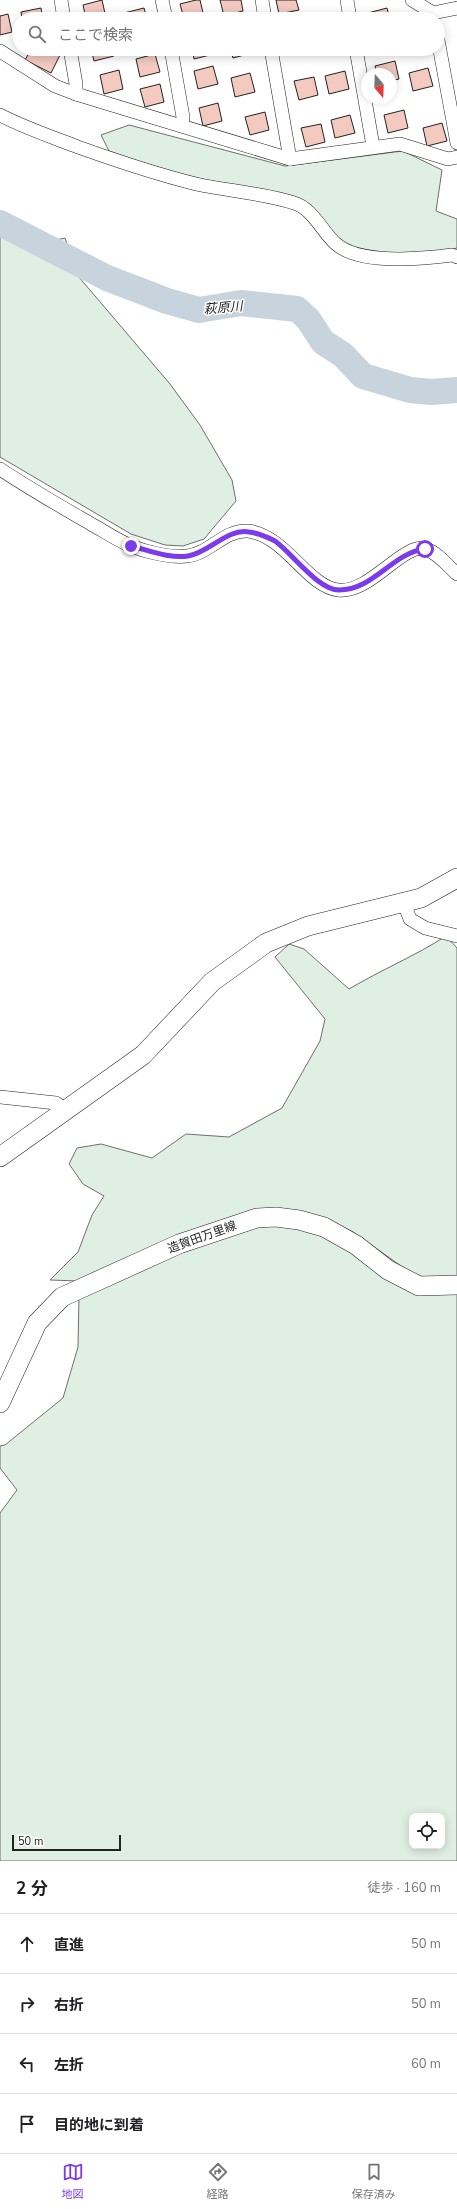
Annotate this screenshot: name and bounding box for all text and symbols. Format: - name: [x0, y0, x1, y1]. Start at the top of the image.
- search box: [12, 12, 445, 56]
- icon: search: [26, 23, 48, 45]
- text: ここで検索: [58, 25, 133, 45]
- north arrow: [361, 68, 397, 104]
- water label: 萩原川: [203, 297, 245, 319]
- route end: [122, 537, 140, 555]
- route start: [416, 540, 434, 558]
- street label: 造賀田万里線: [165, 1217, 239, 1257]
- map controls: [409, 1813, 445, 1849]
- button: locate: [409, 1813, 445, 1849]
- scale bar: [12, 1833, 121, 1852]
- text: 50 m: [18, 1834, 43, 1849]
- text: 2 分: [16, 1877, 48, 1900]
- text: 徒歩 · 160 m: [367, 1879, 441, 1897]
- icon: ahead: [16, 1933, 38, 1955]
- text: 直進: [54, 1935, 84, 1955]
- text: 50 m: [411, 1935, 441, 1953]
- icon: right: [16, 1993, 38, 2015]
- text: 右折: [54, 1995, 84, 2015]
- text: 50 m: [411, 1995, 441, 2013]
- icon: left: [16, 2053, 38, 2075]
- text: 左折: [54, 2055, 84, 2075]
- text: 60 m: [411, 2055, 441, 2073]
- icon: arrive: [16, 2113, 38, 2135]
- text: 目的地に到着: [54, 2115, 144, 2135]
- tab: 地図: [62, 2161, 84, 2202]
- tab: 経路: [207, 2161, 229, 2202]
- tab: 保存済み: [352, 2161, 396, 2202]

